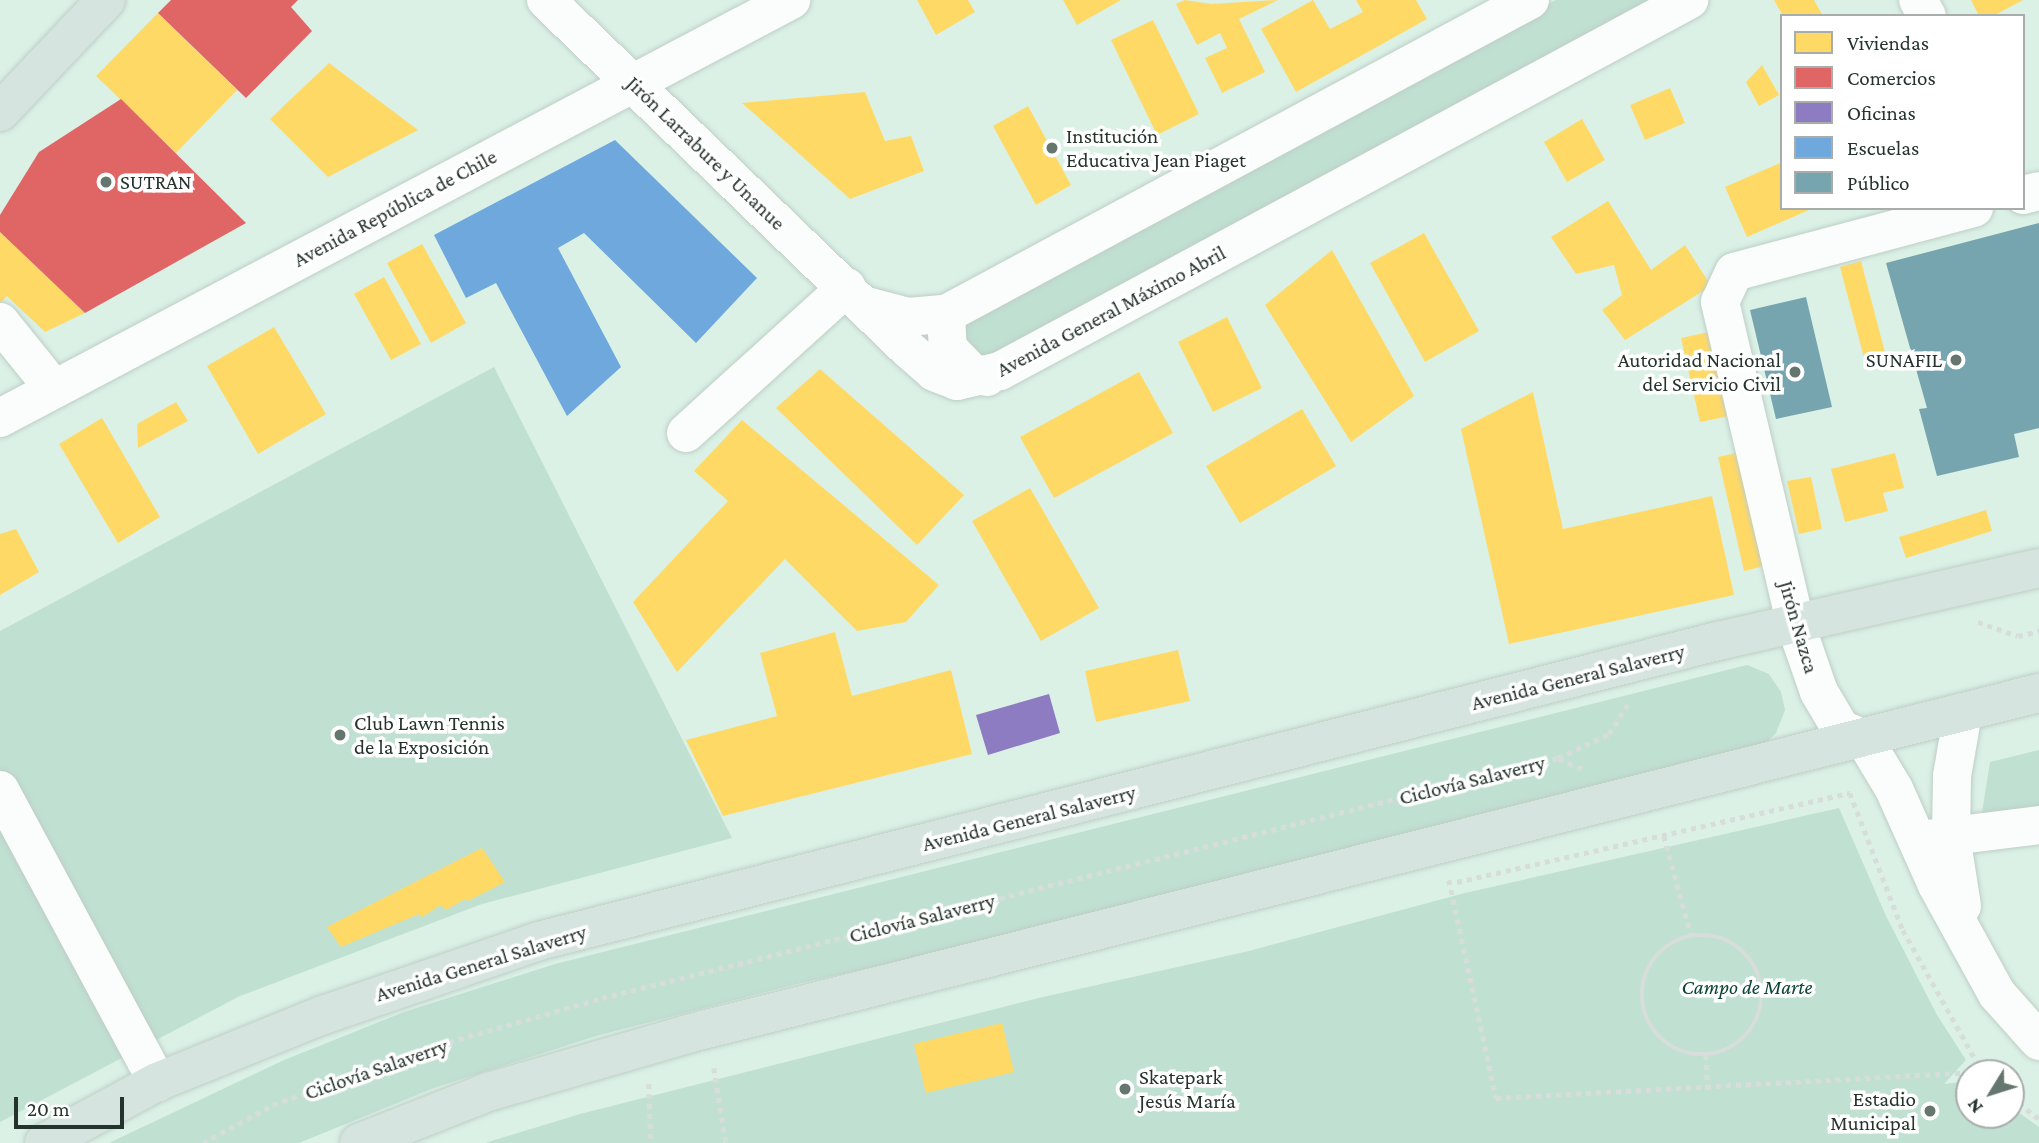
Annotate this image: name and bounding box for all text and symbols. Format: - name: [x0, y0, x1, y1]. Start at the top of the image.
- legend: [1780, 14, 2025, 210]
- text: Viviendas: [1847, 31, 1929, 55]
- text: Comercios: [1847, 66, 1936, 90]
- street label: Jirón Larrabure y Unanue: [621, 71, 791, 235]
- text: Oficinas: [1847, 101, 1916, 125]
- place label: Institución Educativa Jean Piaget: [1066, 123, 1246, 173]
- text: Escuelas: [1847, 136, 1919, 160]
- marker: Institución Educativa Jean Piaget: [1044, 140, 1060, 156]
- street label: Avenida República de Chile: [289, 144, 501, 272]
- place label: SUTRAN: [120, 169, 192, 195]
- text: Público: [1847, 171, 1910, 195]
- marker: SUTRAN: [98, 174, 114, 190]
- street label: Avenida General Máximo Abril: [992, 240, 1230, 382]
- place label: Autoridad Nacional del Servicio Civil: [1618, 347, 1781, 397]
- place label: SUNAFIL: [1866, 347, 1942, 373]
- marker: SUNAFIL: [1948, 352, 1964, 368]
- marker: Autoridad Nacional del Servicio Civil: [1787, 364, 1803, 380]
- street label: Jirón Nazca: [1774, 578, 1824, 676]
- street label: Avenida General Salaverry: [1469, 638, 1687, 716]
- place label: Club Lawn Tennis de la Exposición: [354, 710, 505, 760]
- marker: Club Lawn Tennis de la Exposición: [332, 727, 348, 743]
- street label: Ciclovía Salaverry: [1397, 750, 1547, 810]
- street label: Avenida General Salaverry: [920, 779, 1138, 857]
- street label: Ciclovía Salaverry: [847, 888, 997, 948]
- street label: Avenida General Salaverry: [373, 919, 589, 1007]
- park label: Campo de Marte: [1681, 974, 1813, 1000]
- street label: Ciclovía Salaverry: [301, 1033, 451, 1105]
- north arrow: [1955, 1059, 2025, 1129]
- place label: Skatepark Jesús María: [1139, 1064, 1236, 1114]
- marker: Skatepark Jesús María: [1117, 1081, 1133, 1097]
- scale bar: [18, 1084, 128, 1128]
- place label: Estadio Municipal: [1830, 1086, 1916, 1136]
- text: N: [1962, 1094, 1987, 1118]
- text: 20 m: [27, 1097, 70, 1121]
- marker: Estadio Municipal: [1922, 1103, 1938, 1119]

